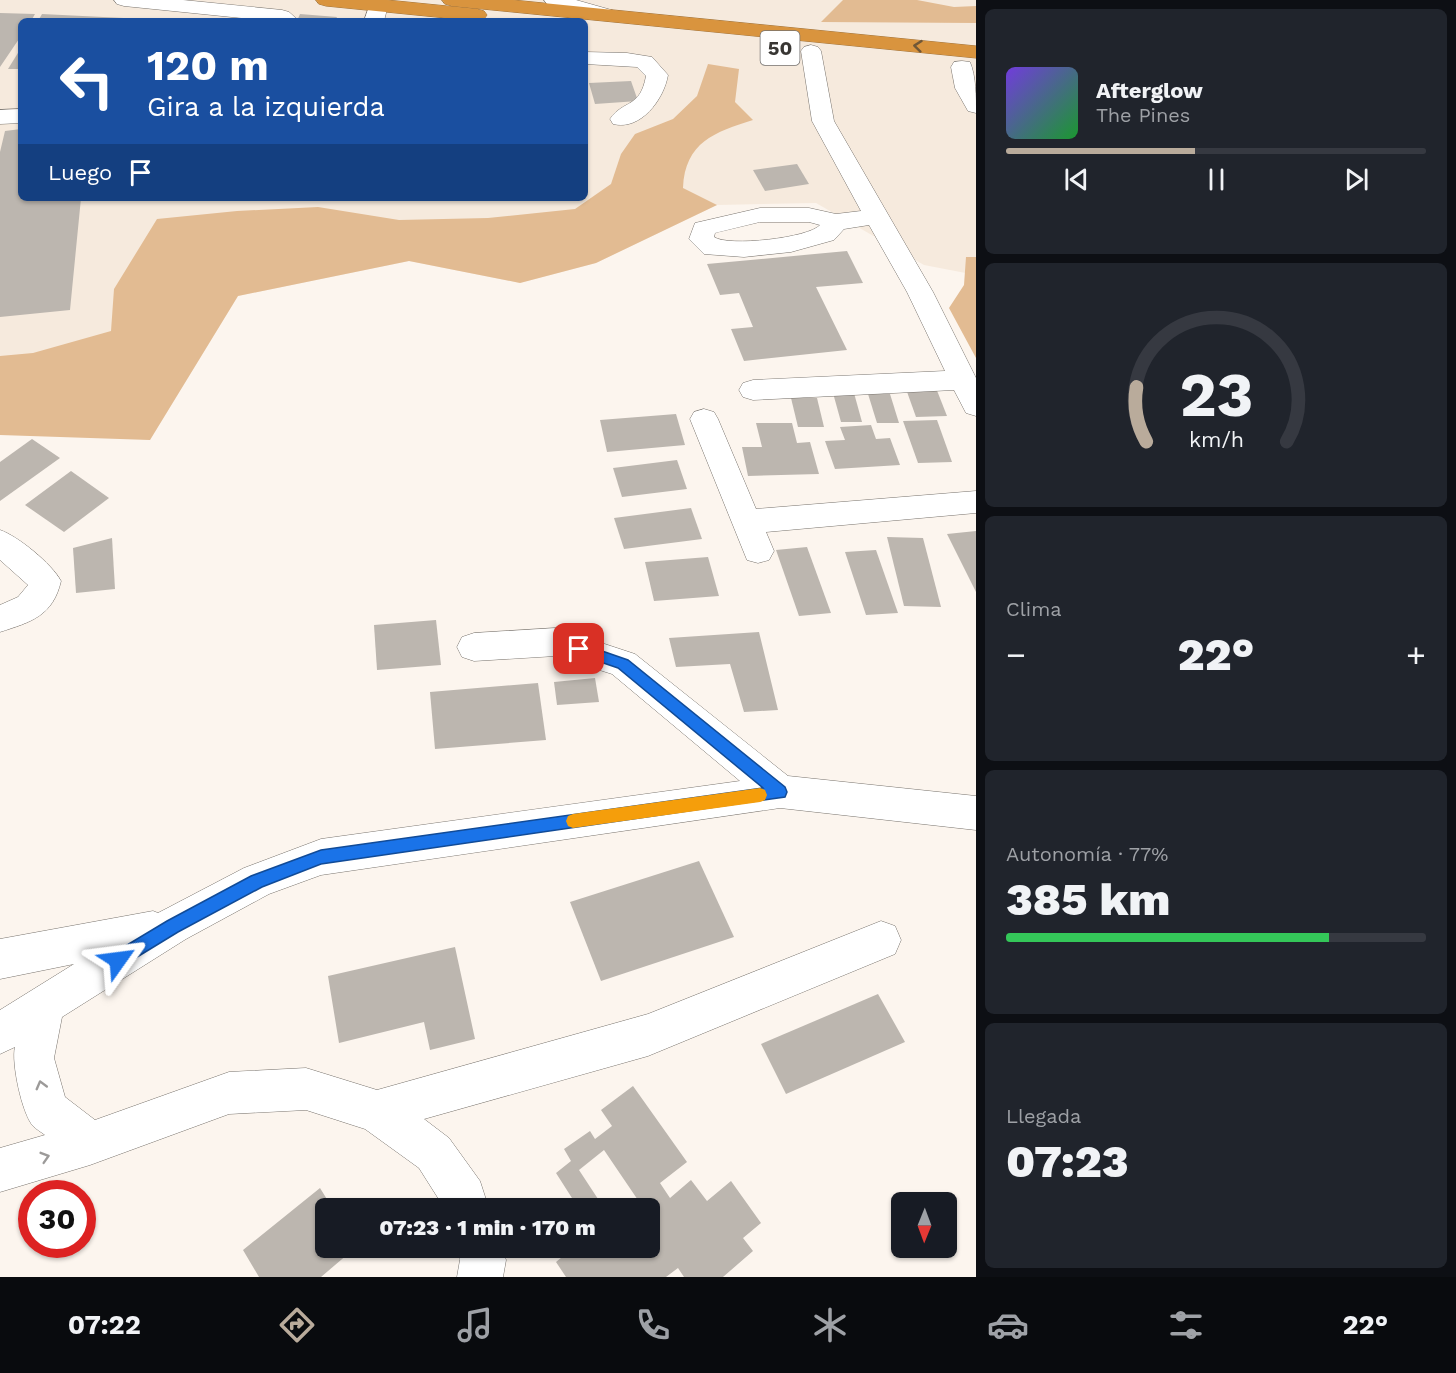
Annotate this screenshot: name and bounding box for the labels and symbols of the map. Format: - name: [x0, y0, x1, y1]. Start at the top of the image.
- road number: 50: [760, 31, 800, 65]
- one-way arrow: [913, 40, 922, 53]
- pin: [553, 623, 604, 674]
- position arrow: [86, 928, 150, 992]
- one-way arrow: [35, 1080, 48, 1090]
- one-way arrow: [39, 1151, 50, 1164]
- speed limit sign: 30: [18, 1180, 96, 1258]
- north arrow: [891, 1192, 957, 1258]

